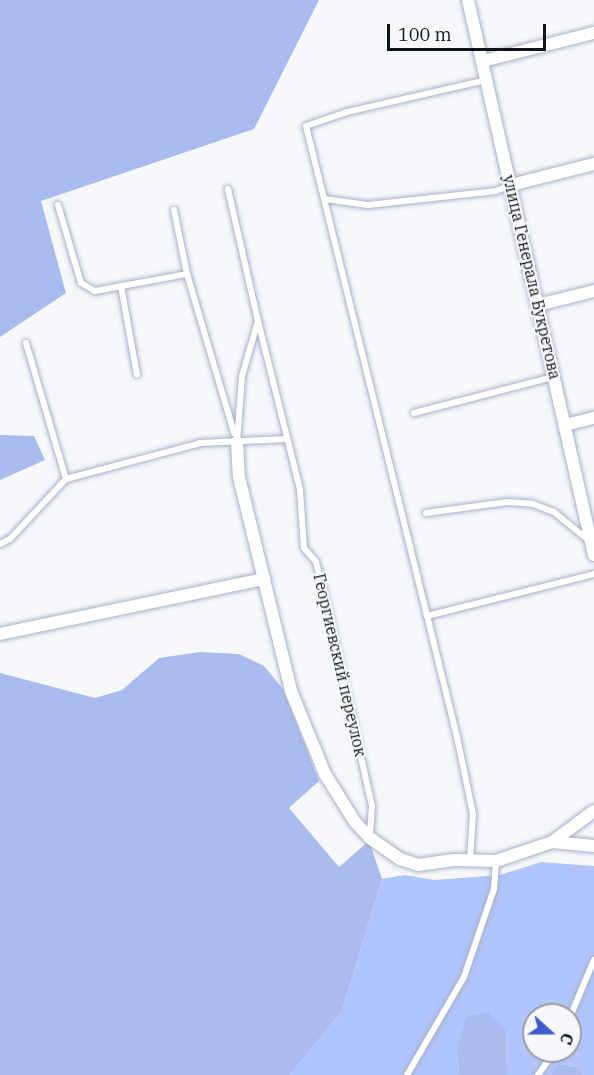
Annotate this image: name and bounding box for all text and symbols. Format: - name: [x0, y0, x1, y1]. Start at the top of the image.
- scale bar: [390, 12, 549, 50]
- text: 100 m: [398, 23, 452, 46]
- street label: улица Генерала Букретова: [499, 173, 565, 381]
- street label: Георгиевский переулок: [310, 572, 370, 758]
- north arrow: [522, 1003, 582, 1063]
- text: С: [556, 1030, 578, 1047]

